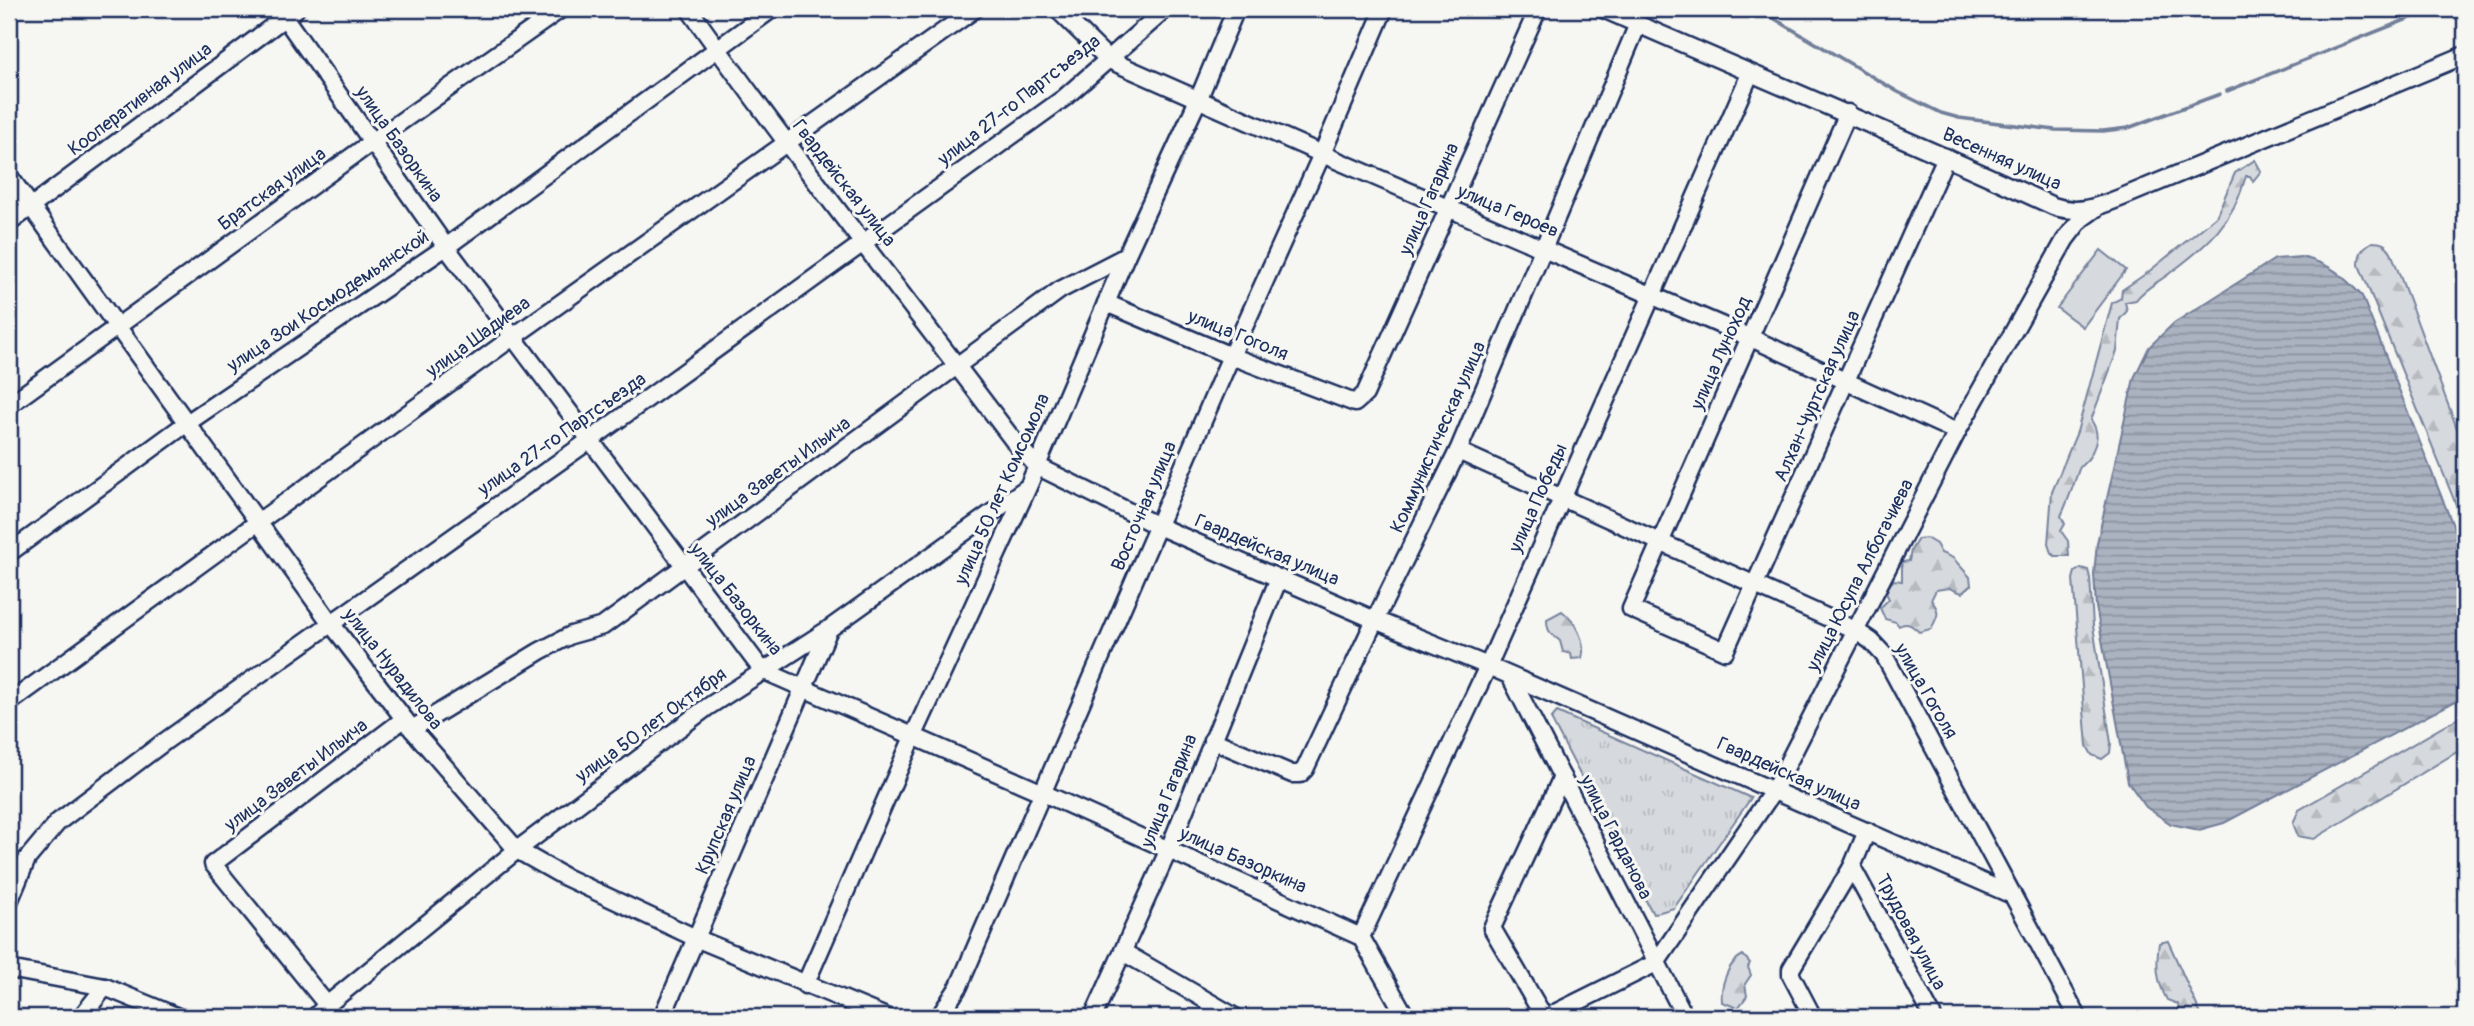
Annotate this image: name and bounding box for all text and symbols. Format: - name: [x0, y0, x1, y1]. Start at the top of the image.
- street label: улица 27-го Партсъезда: [932, 29, 1105, 172]
- street label: Кооперативная улица: [63, 37, 217, 161]
- street label: улица Базоркина: [349, 80, 448, 207]
- street label: Гвардейская улица: [787, 115, 901, 252]
- street label: Весенняя улица: [1939, 122, 2065, 196]
- street label: улица Гагарина: [1393, 139, 1465, 260]
- street label: Братская улица: [213, 142, 331, 236]
- street label: улица Героев: [1453, 179, 1562, 243]
- street label: улица Зои Космодемьянской: [222, 224, 434, 378]
- street label: улица Шадиева: [420, 291, 535, 384]
- street label: улица Луноход: [1685, 292, 1757, 414]
- street label: улица Гоголя: [1183, 304, 1292, 366]
- street label: Алхан-Чуртская улица: [1768, 307, 1866, 485]
- street label: Коммунистическая улица: [1385, 337, 1491, 536]
- street label: улица 27-го Партсъезда: [472, 367, 651, 502]
- street label: улица 50 лет Комсомола: [949, 389, 1055, 589]
- street label: улица Заветы Ильича: [700, 411, 855, 533]
- street label: Восточная улица: [1106, 438, 1182, 574]
- street label: улица Победы: [1503, 440, 1573, 557]
- street label: улица Юсупа Албогачиева: [1801, 475, 1919, 676]
- street label: Гвардейская улица: [1191, 509, 1343, 591]
- street label: улица Базоркина: [684, 537, 788, 660]
- street label: улица Нурадилова: [337, 603, 448, 735]
- street label: улица Гоголя: [1889, 638, 1963, 743]
- street label: улица 50 лет Октября: [570, 662, 731, 788]
- street label: улица Заветы Ильича: [219, 713, 373, 837]
- street label: улица Гагарина: [1135, 731, 1203, 852]
- street label: Гвардейская улица: [1713, 732, 1865, 817]
- street label: Крупская улица: [690, 752, 762, 878]
- street label: улица Гарданова: [1574, 770, 1658, 903]
- street label: улица Базоркина: [1175, 821, 1310, 899]
- street label: Трудовая улица: [1870, 870, 1952, 994]

